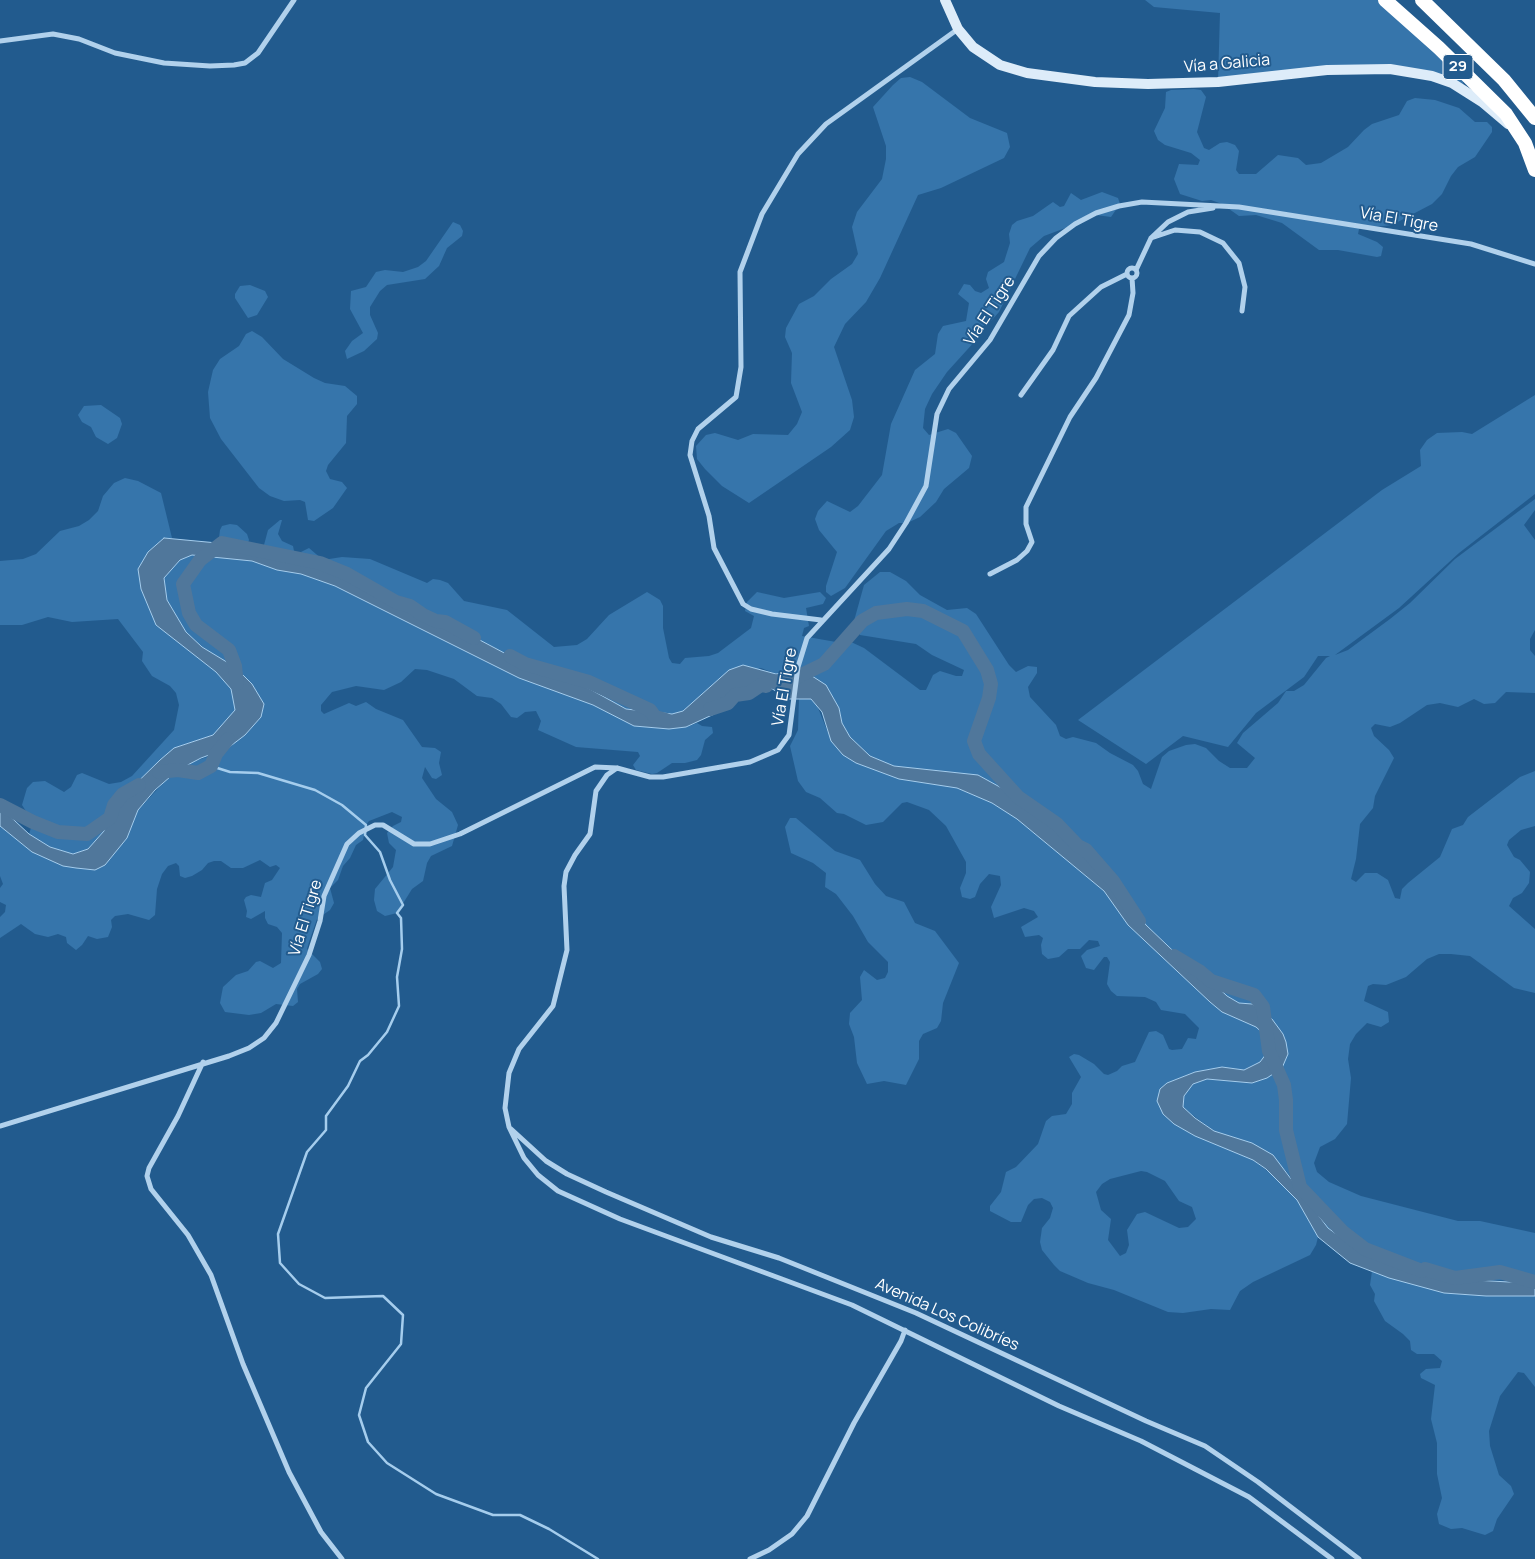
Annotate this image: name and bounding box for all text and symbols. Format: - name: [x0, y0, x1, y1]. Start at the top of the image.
- street label: Vía a Galicia: [1183, 51, 1271, 77]
- road number: 29: [1443, 54, 1473, 80]
- street label: Vía El Tigre: [1358, 204, 1440, 236]
- street label: Vía El Tigre: [960, 273, 1020, 349]
- street label: Vía El Tigre: [769, 646, 801, 728]
- street label: Vía El Tigre: [285, 877, 327, 959]
- street label: Avenida Los Colibríes: [872, 1275, 1022, 1355]

